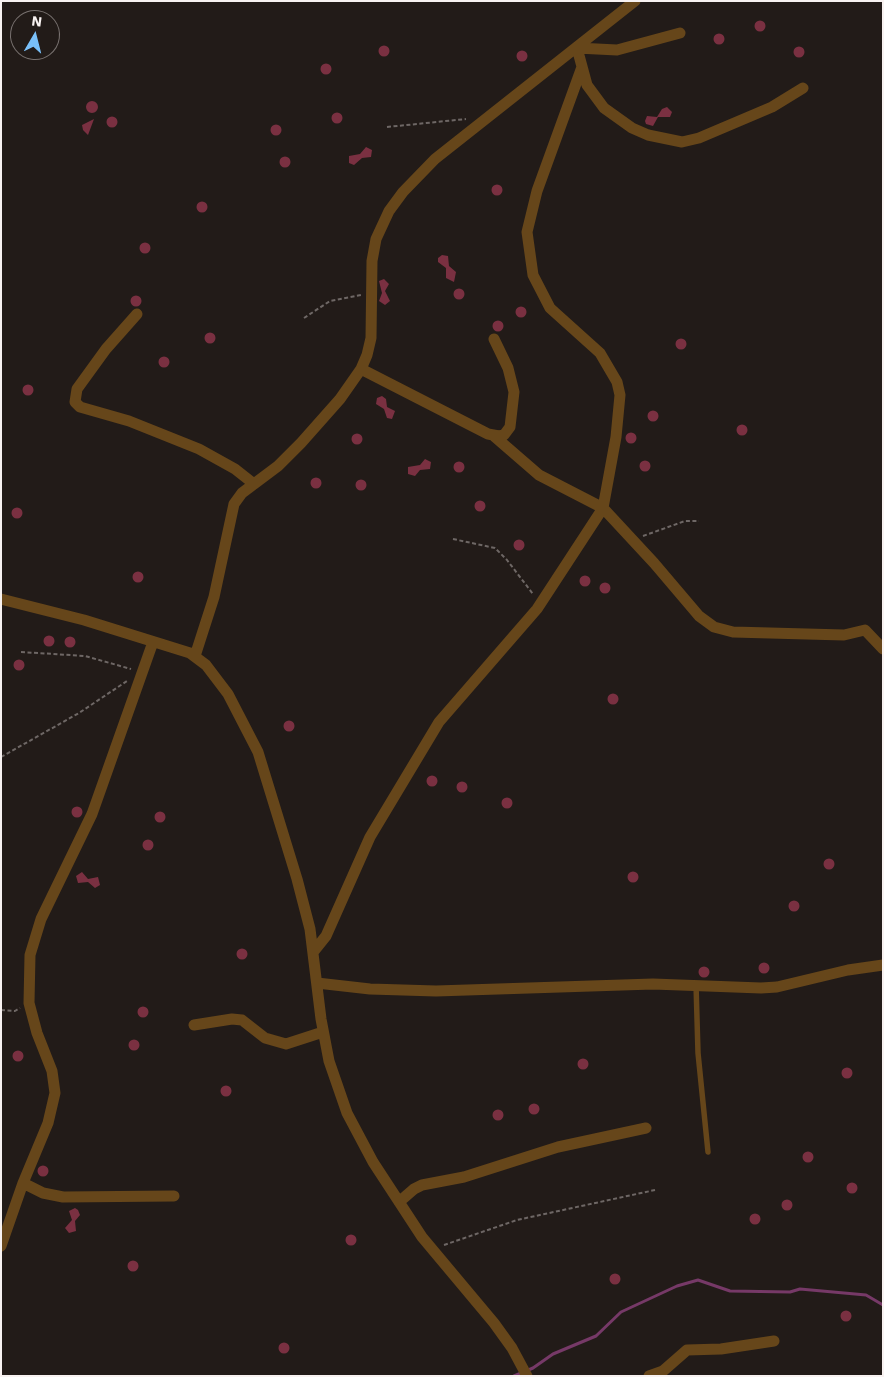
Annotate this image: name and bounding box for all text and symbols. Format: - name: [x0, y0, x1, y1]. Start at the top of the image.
- north arrow: [10, 10, 60, 60]
- text: N: [31, 12, 43, 30]

